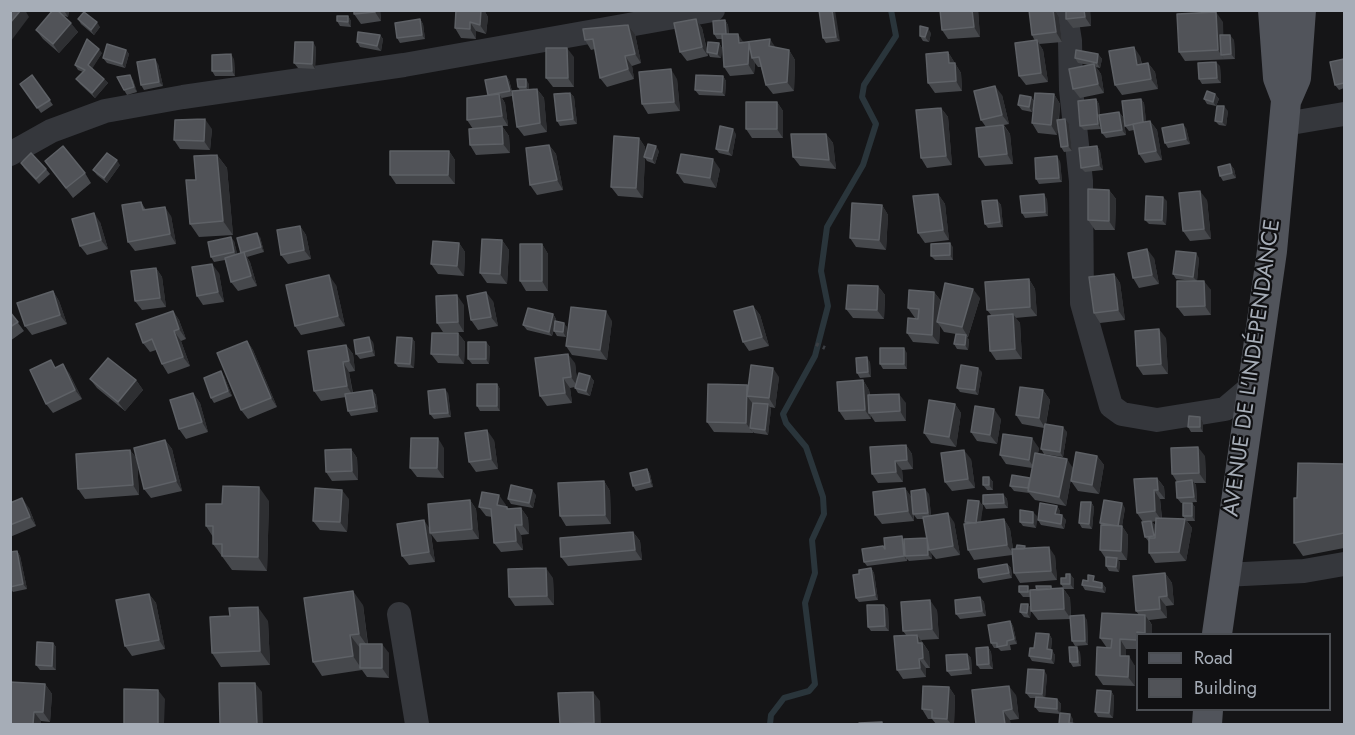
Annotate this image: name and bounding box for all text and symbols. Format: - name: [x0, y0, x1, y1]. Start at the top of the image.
- street label: AVENUE DE L'INDÉPENDANCE: [1219, 218, 1287, 518]
- legend: [1136, 633, 1331, 711]
- text: Road: [1194, 645, 1233, 671]
- text: Building: [1194, 675, 1257, 701]

